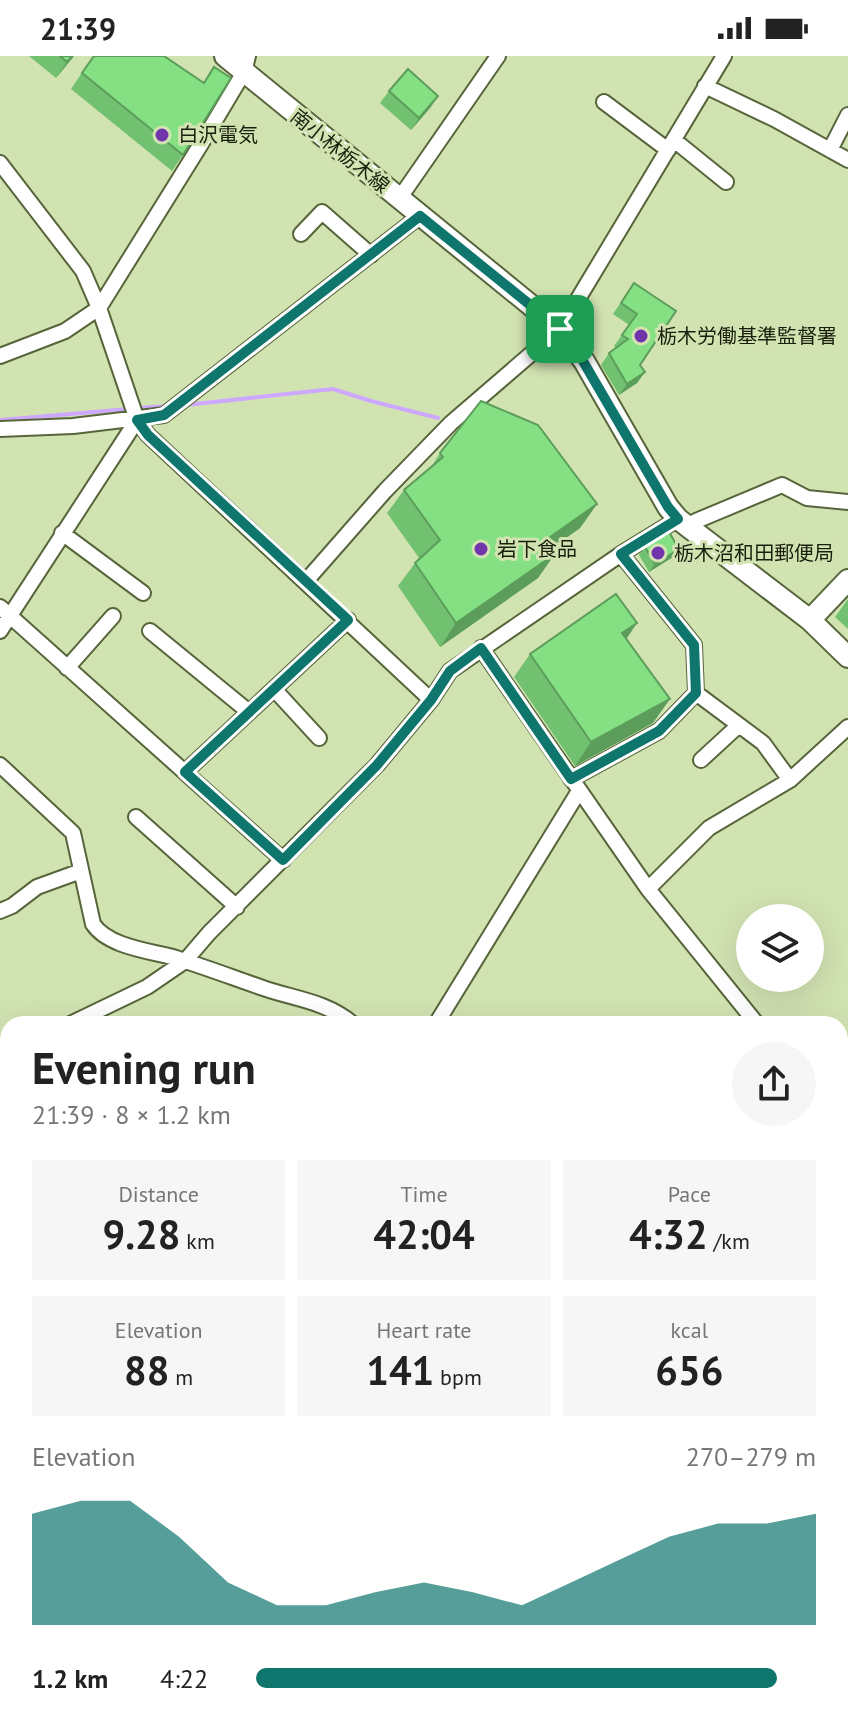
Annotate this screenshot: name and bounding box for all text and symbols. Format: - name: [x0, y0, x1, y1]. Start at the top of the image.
- text: 21:39: [40, 9, 116, 48]
- street label: 南小林栃木線: [285, 103, 395, 199]
- place label: 白沢電気: [178, 122, 258, 148]
- marker: 白沢電気: [153, 126, 171, 144]
- pin: [526, 295, 594, 363]
- icon: arrive: [538, 307, 582, 351]
- place label: 栃木労働基準監督署: [657, 323, 837, 349]
- marker: 栃木労働基準監督署: [632, 327, 650, 345]
- place label: 岩下食品: [497, 536, 577, 562]
- marker: 岩下食品: [472, 540, 490, 558]
- place label: 栃木沼和田郵便局: [674, 540, 834, 566]
- marker: 栃木沼和田郵便局: [649, 544, 667, 562]
- map controls: [736, 904, 824, 992]
- button: layers: [736, 904, 824, 992]
- text: Evening run: [32, 1039, 256, 1096]
- button: share: [732, 1042, 816, 1126]
- text: 21:39 · 8 × 1.2 km: [32, 1098, 231, 1131]
- text: Distance: [118, 1180, 199, 1208]
- text: Time: [400, 1180, 448, 1208]
- text: Pace: [668, 1180, 711, 1208]
- text: 9.28: [103, 1208, 180, 1260]
- text: 42:04: [373, 1208, 475, 1260]
- text: 4:32: [629, 1208, 708, 1260]
- text: km: [180, 1227, 215, 1255]
- text: /km: [708, 1227, 750, 1255]
- text: Elevation: [115, 1316, 202, 1344]
- text: Heart rate: [376, 1316, 472, 1344]
- text: kcal: [671, 1316, 708, 1344]
- text: 88: [124, 1344, 169, 1396]
- text: 141: [366, 1344, 434, 1396]
- text: 656: [655, 1344, 723, 1396]
- text: m: [169, 1363, 193, 1391]
- text: bpm: [434, 1363, 482, 1391]
- text: Elevation: [32, 1440, 136, 1473]
- text: 270–279 m: [686, 1440, 816, 1473]
- text: 1.2 km: [32, 1662, 108, 1695]
- text: 4:22: [160, 1662, 208, 1695]

